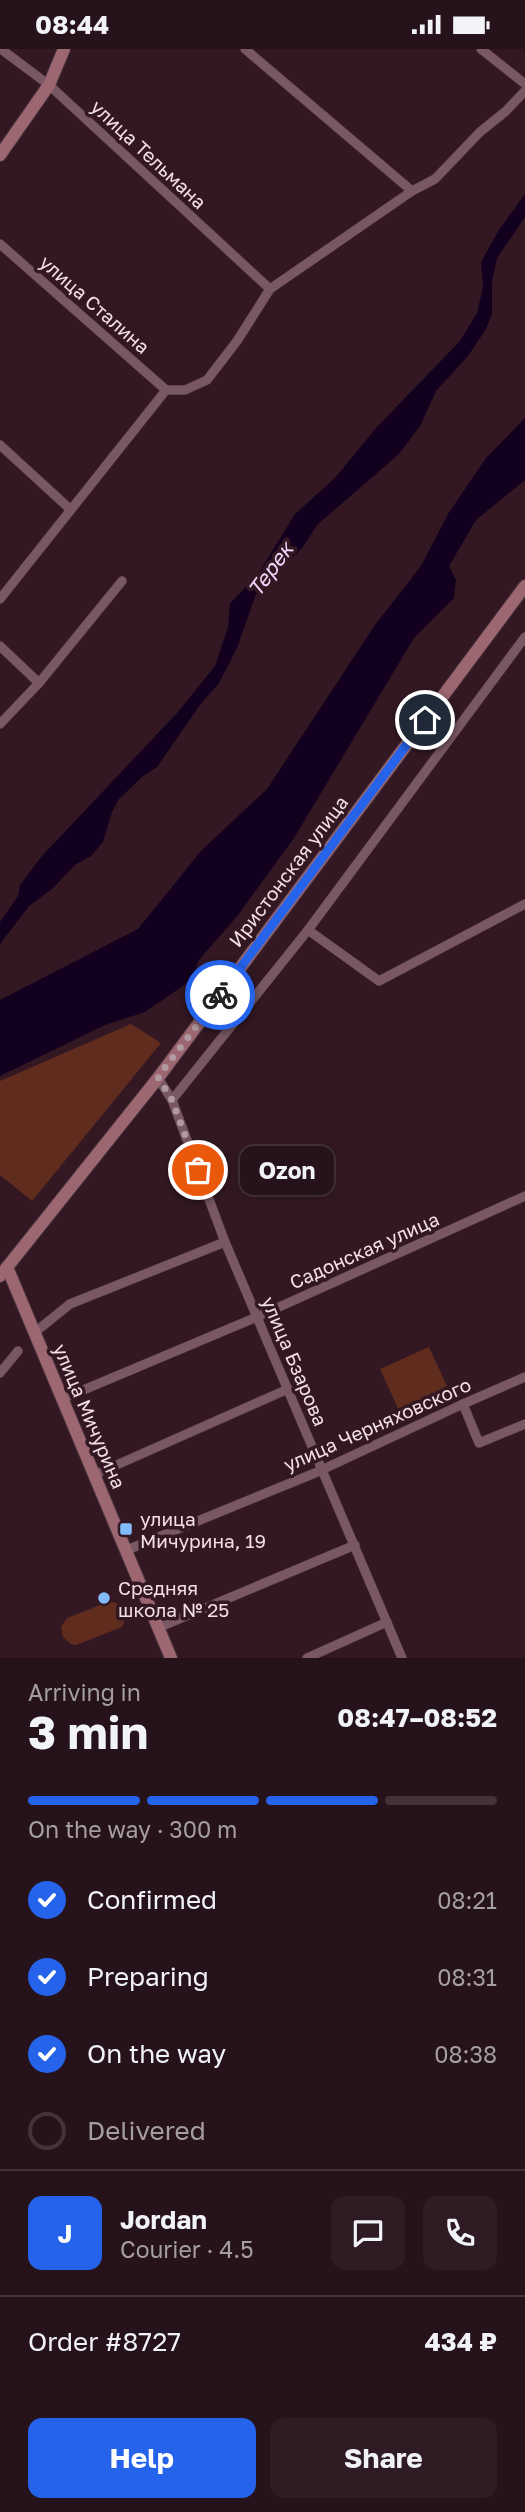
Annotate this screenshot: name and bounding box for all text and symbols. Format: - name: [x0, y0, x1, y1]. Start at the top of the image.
- text: 08:44: [35, 9, 109, 40]
- street label: улица Тельмана: [87, 95, 211, 213]
- street label: улица Сталина: [35, 250, 155, 358]
- water label: Терек: [242, 535, 300, 601]
- pin: [395, 690, 455, 750]
- icon: home: [406, 701, 444, 739]
- street label: Иристонская улица: [224, 791, 352, 951]
- courier: [185, 960, 255, 1030]
- icon: bike: [201, 976, 239, 1014]
- pin: [168, 1140, 228, 1200]
- callout: Ozon: [240, 1145, 334, 1195]
- icon: bag: [179, 1151, 217, 1189]
- text: Ozon: [259, 1156, 315, 1184]
- street label: Садонская улица: [286, 1207, 442, 1293]
- street label: улица Бзарова: [257, 1293, 333, 1429]
- street label: улица Мичурина: [49, 1340, 131, 1492]
- street label: улица Черняховского: [280, 1372, 474, 1476]
- place label: улица Мичурина, 19: [140, 1507, 266, 1552]
- marker: улица Мичурина, 19: [118, 1521, 134, 1537]
- place label: Средняя школа № 25: [118, 1576, 229, 1621]
- marker: Средняя школа № 25: [96, 1590, 112, 1606]
- text: Arriving in: [28, 1678, 141, 1706]
- text: 08:47–08:52: [337, 1702, 497, 1733]
- text: 3 min: [28, 1704, 148, 1759]
- text: On the way · 300 m: [28, 1815, 237, 1843]
- icon: check: [28, 1881, 66, 1919]
- text: Confirmed: [87, 1884, 217, 1915]
- text: 08:21: [437, 1886, 497, 1914]
- icon: check: [28, 1958, 66, 1996]
- text: Preparing: [87, 1961, 209, 1992]
- text: 08:31: [437, 1963, 497, 1991]
- icon: check: [28, 2035, 66, 2073]
- text: On the way: [87, 2038, 226, 2069]
- text: 08:38: [434, 2040, 497, 2068]
- text: Delivered: [87, 2115, 206, 2146]
- button: chat: [331, 2196, 405, 2270]
- button: phone: [423, 2196, 497, 2270]
- text: Jordan: [120, 2204, 207, 2235]
- text: J: [58, 2218, 72, 2249]
- text: Courier · 4.5: [120, 2235, 253, 2263]
- text: Order #8727: [28, 2326, 181, 2357]
- text: 434 ₽: [425, 2326, 497, 2357]
- button: Help: [28, 2418, 256, 2498]
- button: Share: [270, 2418, 497, 2498]

